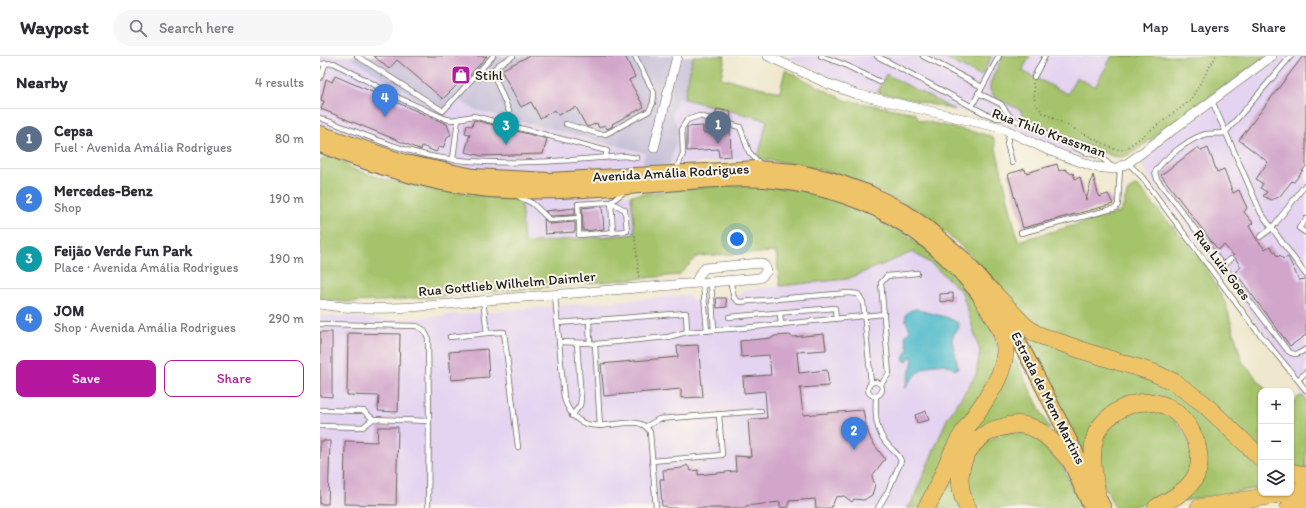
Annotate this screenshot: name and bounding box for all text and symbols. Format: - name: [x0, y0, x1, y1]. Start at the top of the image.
- search box: [113, 10, 393, 46]
- text: Waypost: [20, 16, 89, 39]
- icon: search: [127, 17, 149, 39]
- text: Search here: [159, 19, 234, 37]
- text: Map: [1143, 19, 1168, 36]
- text: Layers: [1190, 19, 1229, 36]
- text: Share: [1251, 19, 1286, 36]
- shop icon: Stihl: [450, 64, 472, 86]
- place label: Stihl: [475, 67, 503, 84]
- text: Nearby: [16, 72, 68, 92]
- text: 4 results: [255, 75, 304, 90]
- pin: 4: [372, 84, 398, 117]
- street label: Rua Thilo Krassman: [990, 104, 1108, 162]
- pin: 1: [705, 111, 731, 144]
- pin: 3: [493, 112, 519, 145]
- text: Cepsa: [54, 122, 93, 140]
- text: 1: [26, 131, 32, 146]
- text: 80 m: [275, 131, 304, 146]
- text: Fuel · Avenida Amália Rodrigues: [54, 140, 232, 155]
- street label: Avenida Amália Rodrigues: [592, 160, 750, 186]
- text: Mercedes-Benz: [54, 182, 153, 200]
- text: 2: [26, 191, 32, 206]
- text: 190 m: [269, 191, 304, 206]
- text: Shop: [54, 200, 81, 215]
- street label: Rua Luiz Goes: [1190, 226, 1254, 304]
- your location: [727, 229, 747, 249]
- text: Feijão Verde Fun Park: [54, 242, 192, 260]
- text: 3: [25, 251, 33, 266]
- text: 190 m: [269, 251, 304, 266]
- text: Place · Avenida Amália Rodrigues: [54, 260, 238, 275]
- street label: Rua Gottlieb Wilhelm Daimler: [418, 268, 597, 300]
- text: JOM: [54, 302, 84, 320]
- text: 4: [25, 311, 33, 326]
- text: 290 m: [268, 311, 304, 326]
- text: Shop · Avenida Amália Rodrigues: [54, 320, 236, 335]
- street label: Estrada de Mem Martins: [1007, 329, 1089, 467]
- button: Save: [16, 360, 156, 397]
- button: Share: [164, 360, 304, 397]
- map controls: [1258, 388, 1294, 496]
- button: +: [1258, 388, 1294, 424]
- pin: 2: [841, 417, 867, 450]
- button: −: [1258, 424, 1294, 460]
- button: layers: [1258, 460, 1294, 496]

